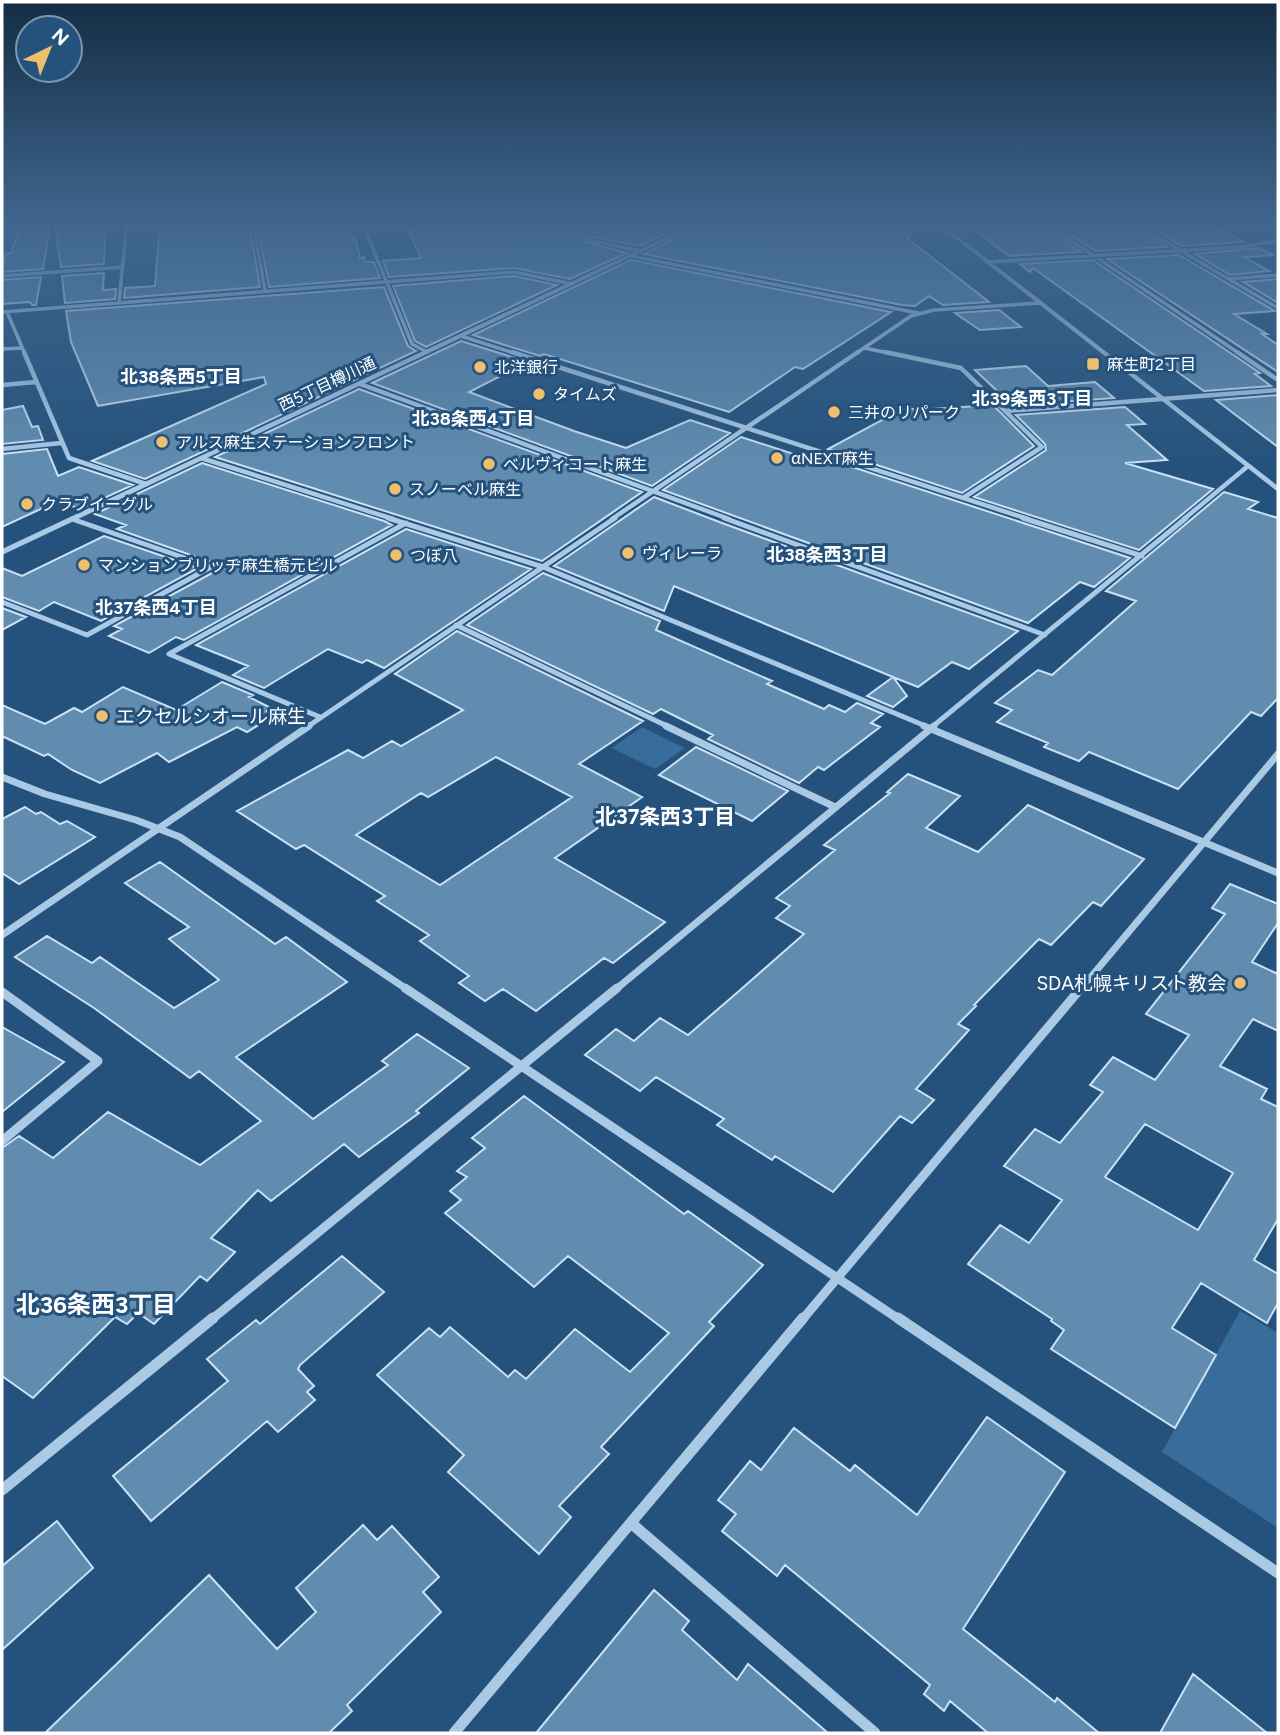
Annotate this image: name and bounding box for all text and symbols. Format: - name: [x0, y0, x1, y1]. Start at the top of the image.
- north arrow: [14, 14, 84, 84]
- text: N: [47, 24, 73, 50]
- street label: 西5丁目樽川通: [275, 353, 379, 415]
- place label: 麻生町2丁目: [1107, 355, 1196, 374]
- marker: 麻生町2丁目: [1085, 356, 1101, 372]
- place label: 北洋銀行: [494, 358, 558, 377]
- marker: 北洋銀行: [472, 359, 488, 375]
- district label: 北38条西5丁目: [120, 366, 242, 388]
- place label: タイムズ: [553, 385, 617, 404]
- marker: タイムズ: [531, 386, 547, 402]
- district label: 北39条西3丁目: [972, 388, 1092, 410]
- place label: 三井のリパーク: [848, 403, 960, 422]
- marker: 三井のリパーク: [826, 404, 842, 420]
- district label: 北38条西4丁目: [412, 408, 534, 430]
- place label: アルス麻生ステーションフロント: [176, 433, 415, 452]
- marker: アルス麻生ステーションフロント: [154, 434, 170, 450]
- place label: αNEXT麻生: [791, 449, 874, 468]
- marker: αNEXT麻生: [769, 450, 785, 466]
- place label: ベルヴィコート麻生: [503, 455, 647, 474]
- marker: ベルヴィコート麻生: [481, 456, 497, 472]
- place label: スノーベル麻生: [409, 480, 521, 499]
- marker: スノーベル麻生: [387, 481, 403, 497]
- place label: クラブイーグル: [41, 495, 153, 514]
- marker: クラブイーグル: [19, 496, 35, 512]
- place label: ヴィレーラ: [642, 544, 722, 563]
- district label: 北38条西3丁目: [766, 544, 888, 566]
- marker: ヴィレーラ: [620, 545, 636, 561]
- place label: つぼ八: [410, 546, 458, 565]
- marker: つぼ八: [388, 547, 404, 563]
- place label: マンションブリッヂ麻生橋元ビル: [98, 556, 338, 575]
- marker: マンションブリッヂ麻生橋元ビル: [76, 557, 92, 573]
- district label: 北37条西4丁目: [95, 597, 217, 619]
- place label: エクセルシオール麻生: [116, 705, 306, 728]
- marker: エクセルシオール麻生: [94, 708, 110, 724]
- district label: 北37条西3丁目: [595, 804, 735, 829]
- place label: SDA札幌キリスト教会: [1036, 972, 1226, 995]
- marker: SDA札幌キリスト教会: [1232, 975, 1248, 991]
- district label: 北36条西3丁目: [16, 1290, 176, 1319]

